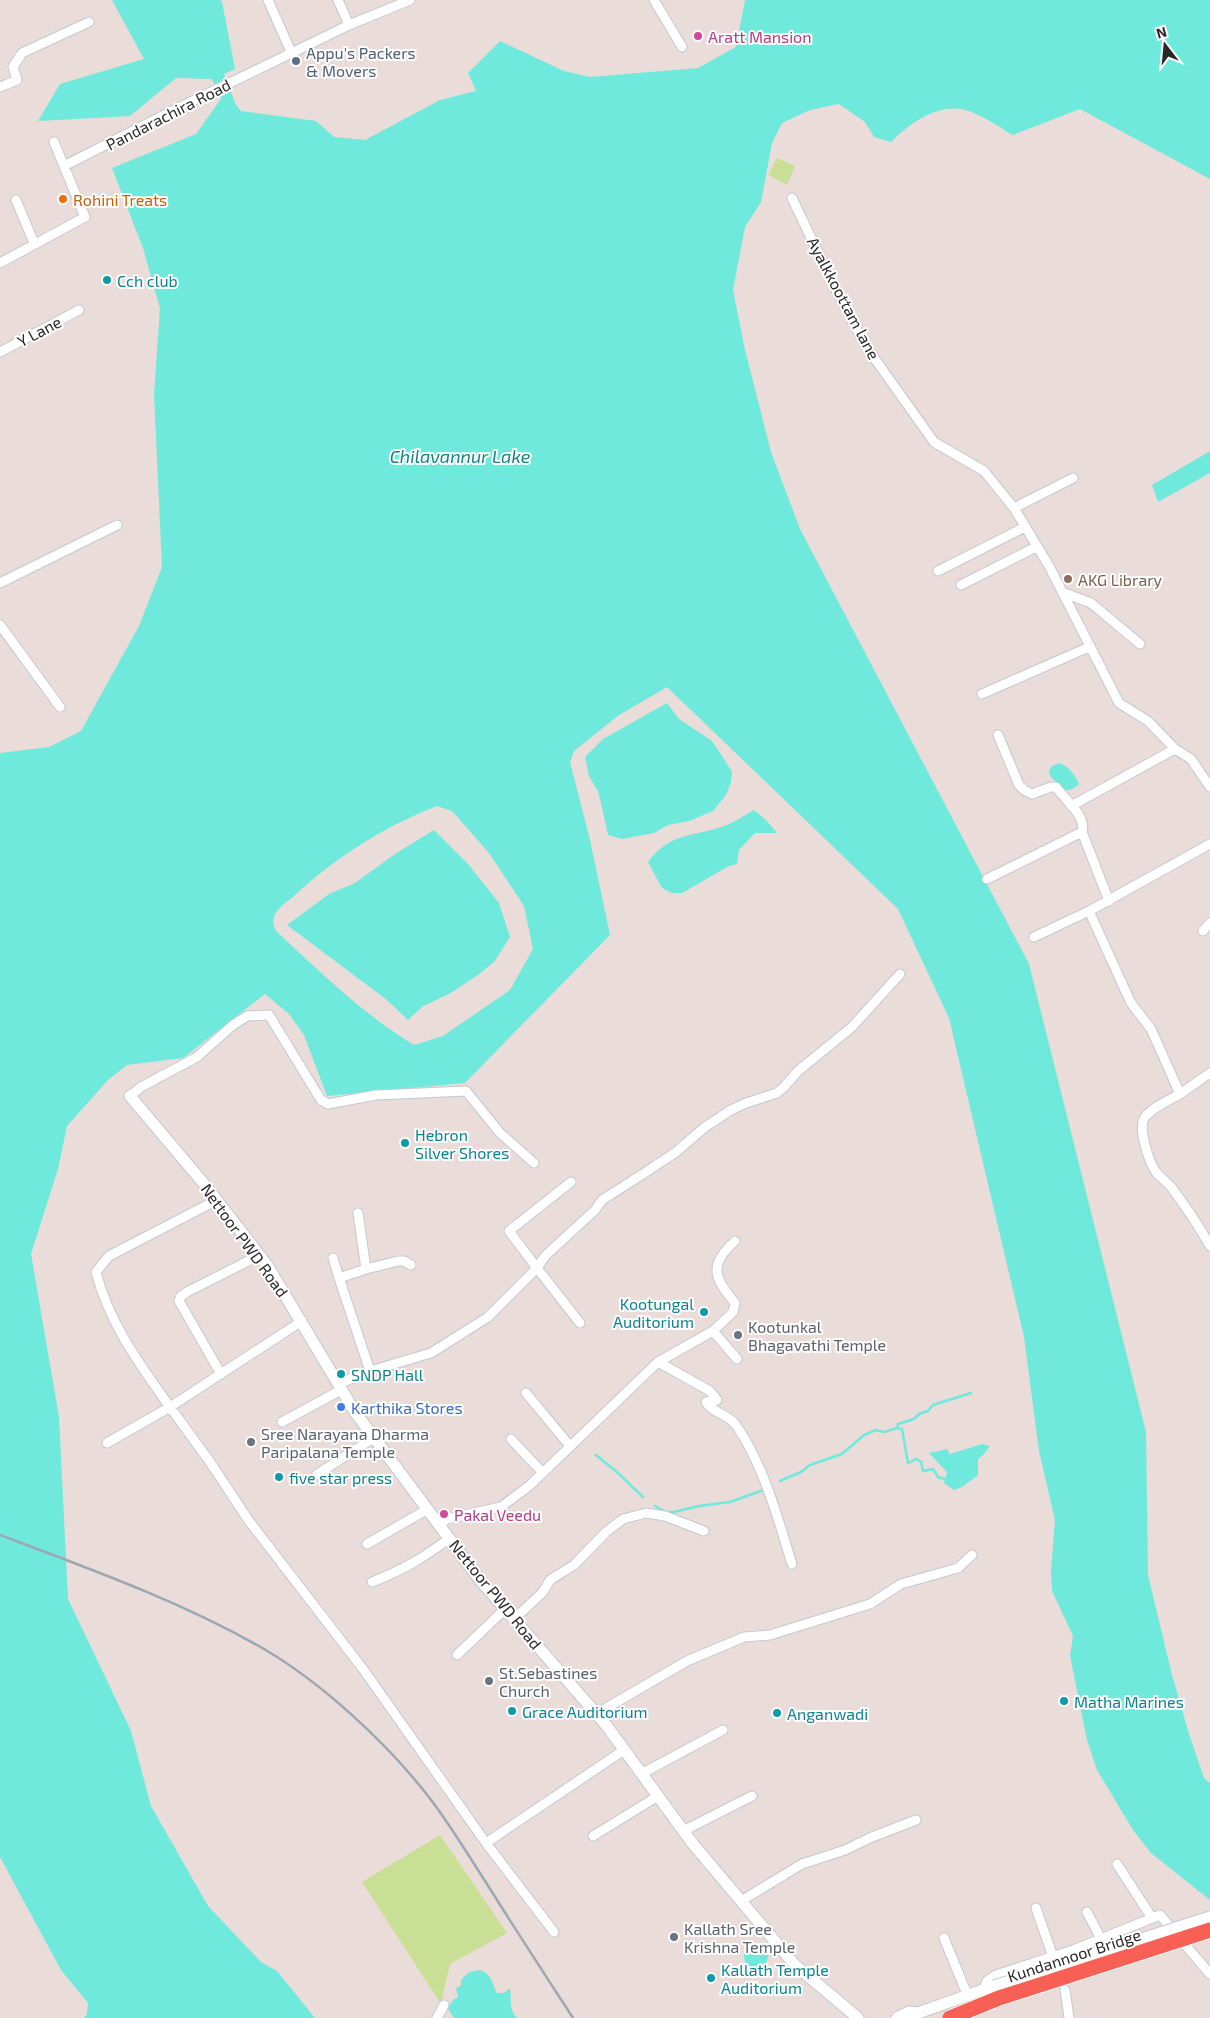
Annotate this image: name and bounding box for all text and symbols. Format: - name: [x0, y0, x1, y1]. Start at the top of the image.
- north arrow: [1140, 20, 1190, 70]
- text: N: [1154, 22, 1168, 42]
- place label: Aratt Mansion: [708, 27, 812, 46]
- marker: Aratt Mansion: [692, 30, 704, 42]
- place label: Appu's Packers & Movers: [306, 43, 416, 80]
- marker: Appu's Packers & Movers: [290, 55, 302, 67]
- street label: Pandarachira Road: [103, 74, 233, 154]
- place label: Rohini Treats: [73, 190, 167, 209]
- marker: Rohini Treats: [57, 193, 69, 205]
- street label: Ayalkkoottam lane: [804, 234, 884, 362]
- place label: Cch club: [117, 271, 178, 290]
- marker: Cch club: [101, 274, 113, 286]
- street label: Y Lane: [14, 312, 64, 350]
- water label: Chilavannur Lake: [390, 445, 531, 467]
- place label: AKG Library: [1078, 570, 1163, 589]
- marker: AKG Library: [1062, 573, 1074, 585]
- place label: Hebron Silver Shores: [415, 1125, 509, 1162]
- marker: Hebron Silver Shores: [399, 1137, 411, 1149]
- street label: Nettoor PWD Road: [197, 1180, 293, 1300]
- place label: Kootungal Auditorium: [613, 1294, 694, 1331]
- marker: Kootungal Auditorium: [698, 1306, 710, 1318]
- place label: Kootunkal Bhagavathi Temple: [748, 1317, 886, 1354]
- marker: Kootunkal Bhagavathi Temple: [732, 1329, 744, 1341]
- place label: SNDP Hall: [351, 1365, 424, 1384]
- marker: SNDP Hall: [335, 1368, 347, 1380]
- place label: Karthika Stores: [351, 1398, 463, 1417]
- marker: Karthika Stores: [335, 1401, 347, 1413]
- place label: Sree Narayana Dharma Paripalana Temple: [261, 1424, 429, 1461]
- marker: Sree Narayana Dharma Paripalana Temple: [245, 1436, 257, 1448]
- place label: five star press: [289, 1468, 392, 1487]
- marker: five star press: [273, 1471, 285, 1483]
- place label: Pakal Veedu: [454, 1505, 541, 1524]
- marker: Pakal Veedu: [438, 1508, 450, 1520]
- street label: Nettoor PWD Road: [446, 1535, 546, 1653]
- place label: St.Sebastines Church: [499, 1663, 597, 1700]
- marker: St.Sebastines Church: [483, 1675, 495, 1687]
- place label: Matha Marines: [1074, 1692, 1184, 1711]
- marker: Matha Marines: [1058, 1695, 1070, 1707]
- place label: Grace Auditorium: [522, 1702, 648, 1721]
- place label: Anganwadi: [787, 1704, 868, 1723]
- marker: Grace Auditorium: [506, 1705, 518, 1717]
- marker: Anganwadi: [771, 1707, 783, 1719]
- place label: Kallath Sree Krishna Temple: [684, 1919, 795, 1956]
- street label: Kundannoor Bridge: [1005, 1924, 1143, 1986]
- marker: Kallath Sree Krishna Temple: [668, 1931, 680, 1943]
- place label: Kallath Temple Auditorium: [721, 1960, 829, 1997]
- marker: Kallath Temple Auditorium: [705, 1972, 717, 1984]

